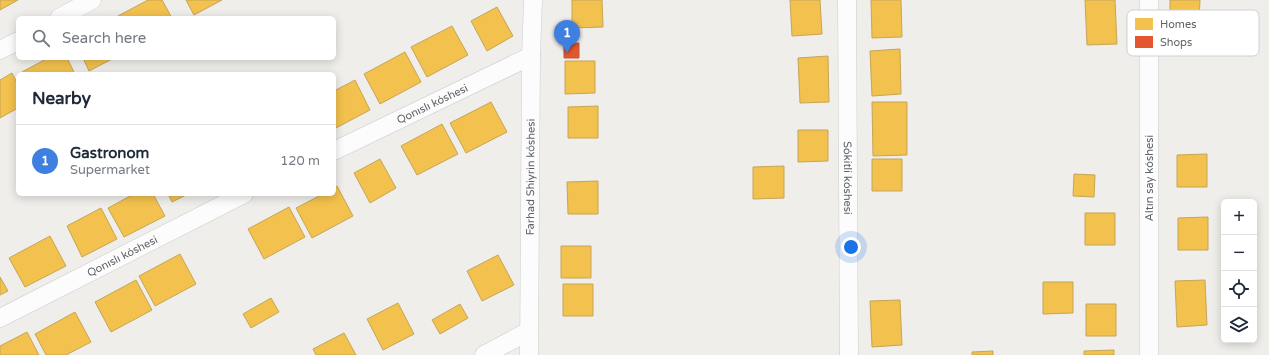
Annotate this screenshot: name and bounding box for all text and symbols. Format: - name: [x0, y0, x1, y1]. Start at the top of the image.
- legend: [1127, 10, 1259, 56]
- search box: [16, 16, 336, 60]
- text: Homes: [1160, 18, 1196, 31]
- pin: 1: [554, 20, 580, 53]
- icon: search: [30, 27, 52, 49]
- text: Search here: [62, 29, 146, 47]
- text: Shops: [1160, 36, 1192, 49]
- street label: Qonıslı kóshesi: [395, 81, 470, 127]
- text: Nearby: [32, 88, 91, 109]
- street label: Farhad Shiyrin kóshesi: [524, 119, 538, 235]
- street label: Altın say kóshesi: [1143, 135, 1156, 221]
- street label: Sókitli kóshesi: [841, 141, 854, 215]
- text: Gastronom: [70, 144, 149, 162]
- text: 1: [41, 153, 49, 169]
- text: 120 m: [280, 153, 320, 169]
- text: Supermarket: [70, 162, 150, 178]
- map controls: [1221, 199, 1257, 343]
- button: +: [1221, 199, 1257, 235]
- street label: Qonıslı kóshesi: [85, 233, 160, 280]
- button: −: [1221, 235, 1257, 271]
- your location: [841, 237, 861, 257]
- button: locate: [1221, 271, 1257, 307]
- button: layers: [1221, 307, 1257, 343]

